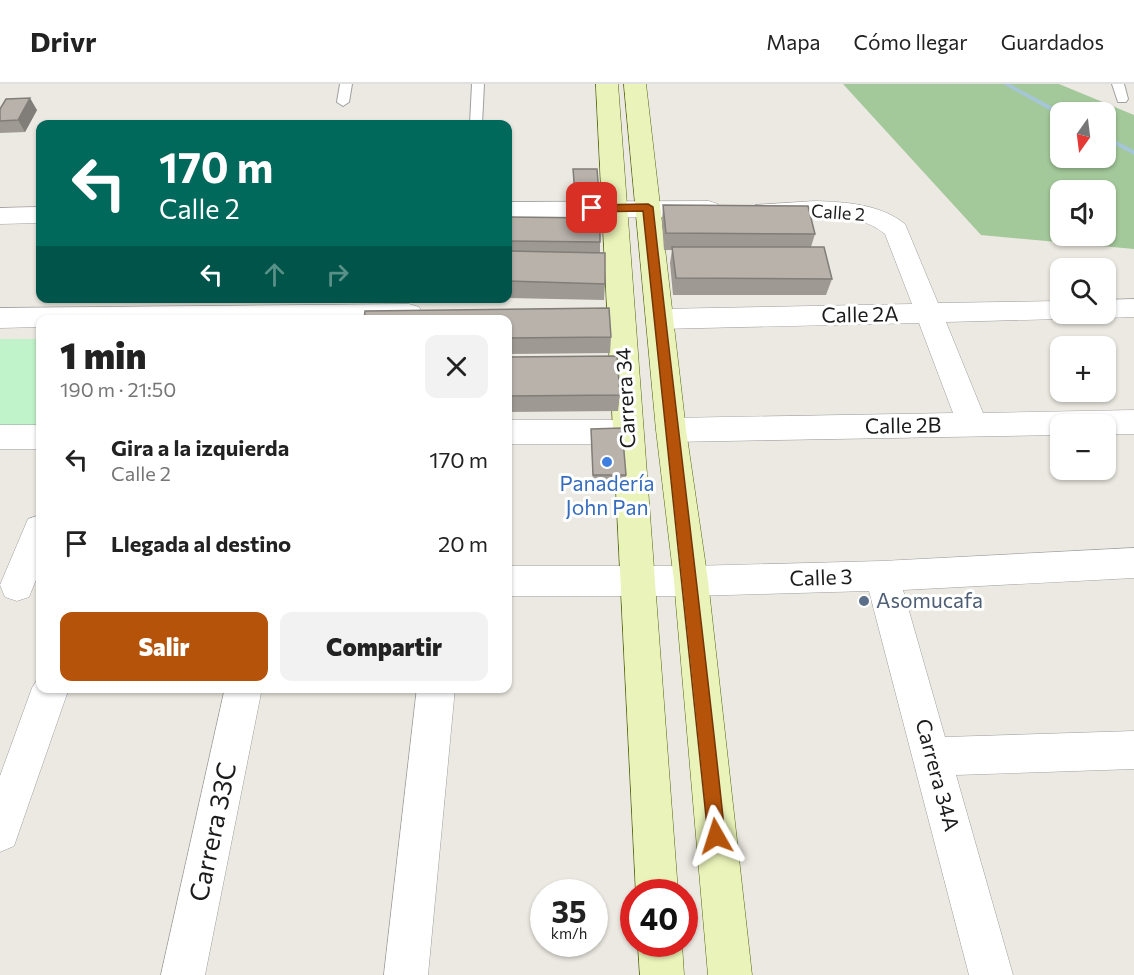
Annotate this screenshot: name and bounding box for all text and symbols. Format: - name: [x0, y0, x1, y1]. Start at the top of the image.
- text: Drivr: [30, 24, 97, 58]
- text: Mapa: [766, 29, 821, 54]
- text: Cómo llegar: [854, 29, 968, 54]
- text: Guardados: [1001, 29, 1104, 54]
- north arrow: [1050, 102, 1116, 168]
- map controls: [1050, 102, 1116, 480]
- text: 170 m: [159, 140, 273, 192]
- icon: left: [60, 144, 138, 222]
- button: sound: [1050, 180, 1116, 246]
- pin: [566, 182, 617, 233]
- icon: arrive: [575, 191, 608, 224]
- text: Calle 2: [159, 192, 240, 225]
- street label: Calle 2: [810, 199, 866, 225]
- icon: left: [195, 258, 228, 291]
- icon: ahead: [258, 258, 291, 291]
- icon: right: [321, 258, 354, 291]
- button: search: [1050, 258, 1116, 324]
- street label: Calle 2A: [821, 300, 899, 327]
- text: 1 min: [60, 332, 146, 376]
- button: close: [425, 335, 488, 398]
- button: +: [1050, 336, 1116, 402]
- street label: Carrera 34: [609, 347, 640, 449]
- text: 190 m · 21:50: [60, 377, 176, 401]
- street label: Calle 2B: [865, 411, 941, 438]
- button: −: [1050, 414, 1116, 480]
- text: Gira a la izquierda: [111, 434, 289, 461]
- icon: left: [60, 443, 93, 476]
- text: 170 m: [429, 446, 488, 473]
- marker: Panadería John Pan: [600, 455, 614, 469]
- text: Calle 2: [111, 461, 171, 485]
- place label: Panadería John Pan: [559, 470, 655, 519]
- icon: arrive: [60, 527, 93, 560]
- text: Llegada al destino: [111, 530, 291, 557]
- text: 20 m: [438, 530, 488, 557]
- street label: Calle 3: [789, 563, 853, 590]
- place label: Asomucafa: [876, 587, 983, 612]
- marker: Asomucafa: [857, 594, 871, 608]
- button: Salir: [60, 612, 268, 681]
- button: Compartir: [280, 612, 488, 681]
- street label: Carrera 34A: [911, 716, 965, 833]
- street label: Carrera 33C: [182, 759, 241, 904]
- position arrow: [684, 804, 748, 868]
- speed limit sign: 40: [620, 879, 698, 957]
- text: 35: [552, 892, 586, 929]
- text: km/h: [551, 924, 587, 942]

